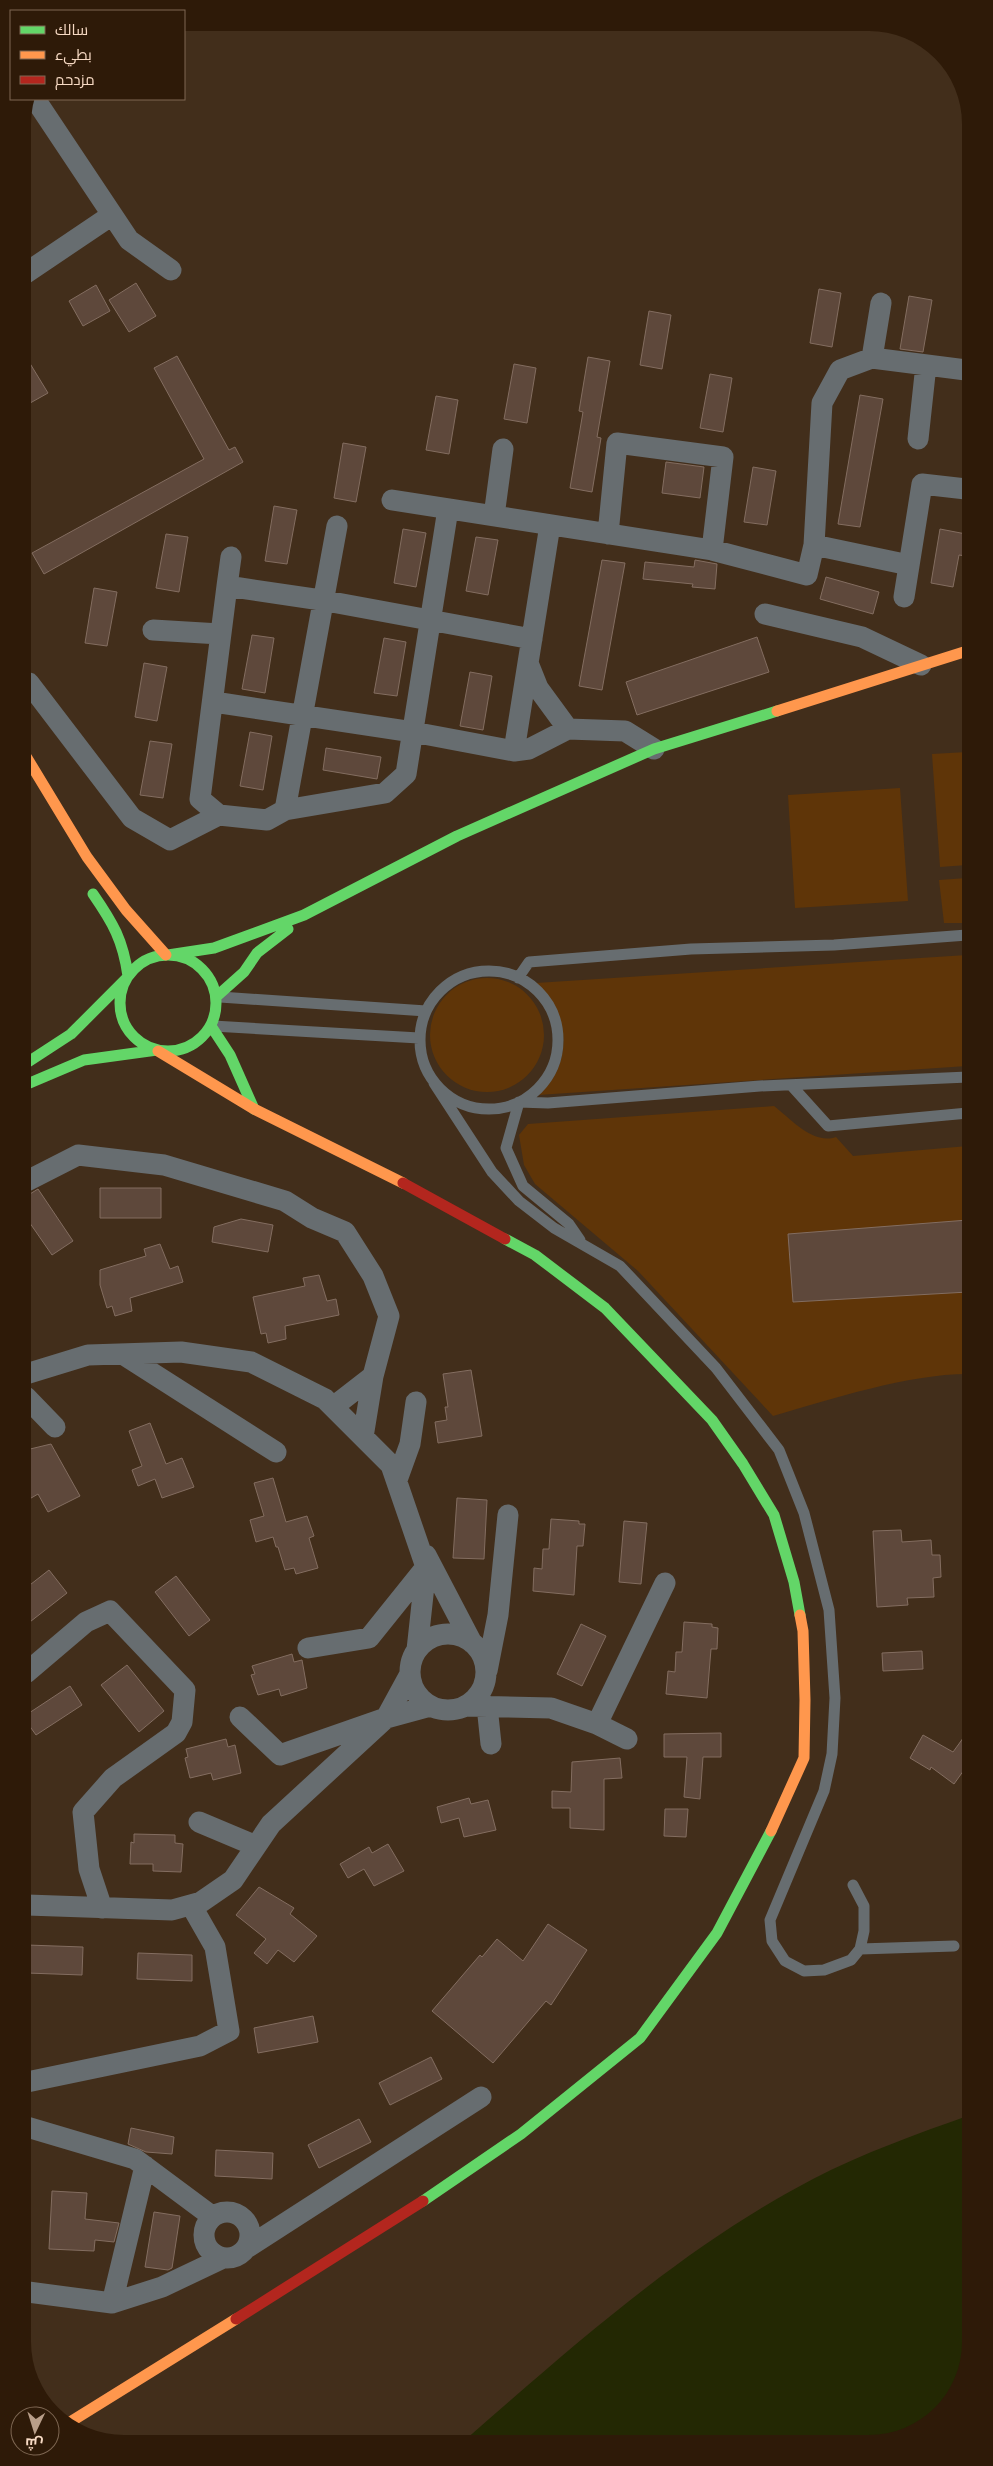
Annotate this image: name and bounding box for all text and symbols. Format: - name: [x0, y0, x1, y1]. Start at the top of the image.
- legend: [10, 10, 185, 100]
- text: سالك: [55, 20, 88, 39]
- text: بطيء: [55, 45, 92, 67]
- text: مزدحم: [55, 70, 95, 90]
- north arrow: [10, 2406, 60, 2456]
- text: ش: [24, 2434, 44, 2454]

